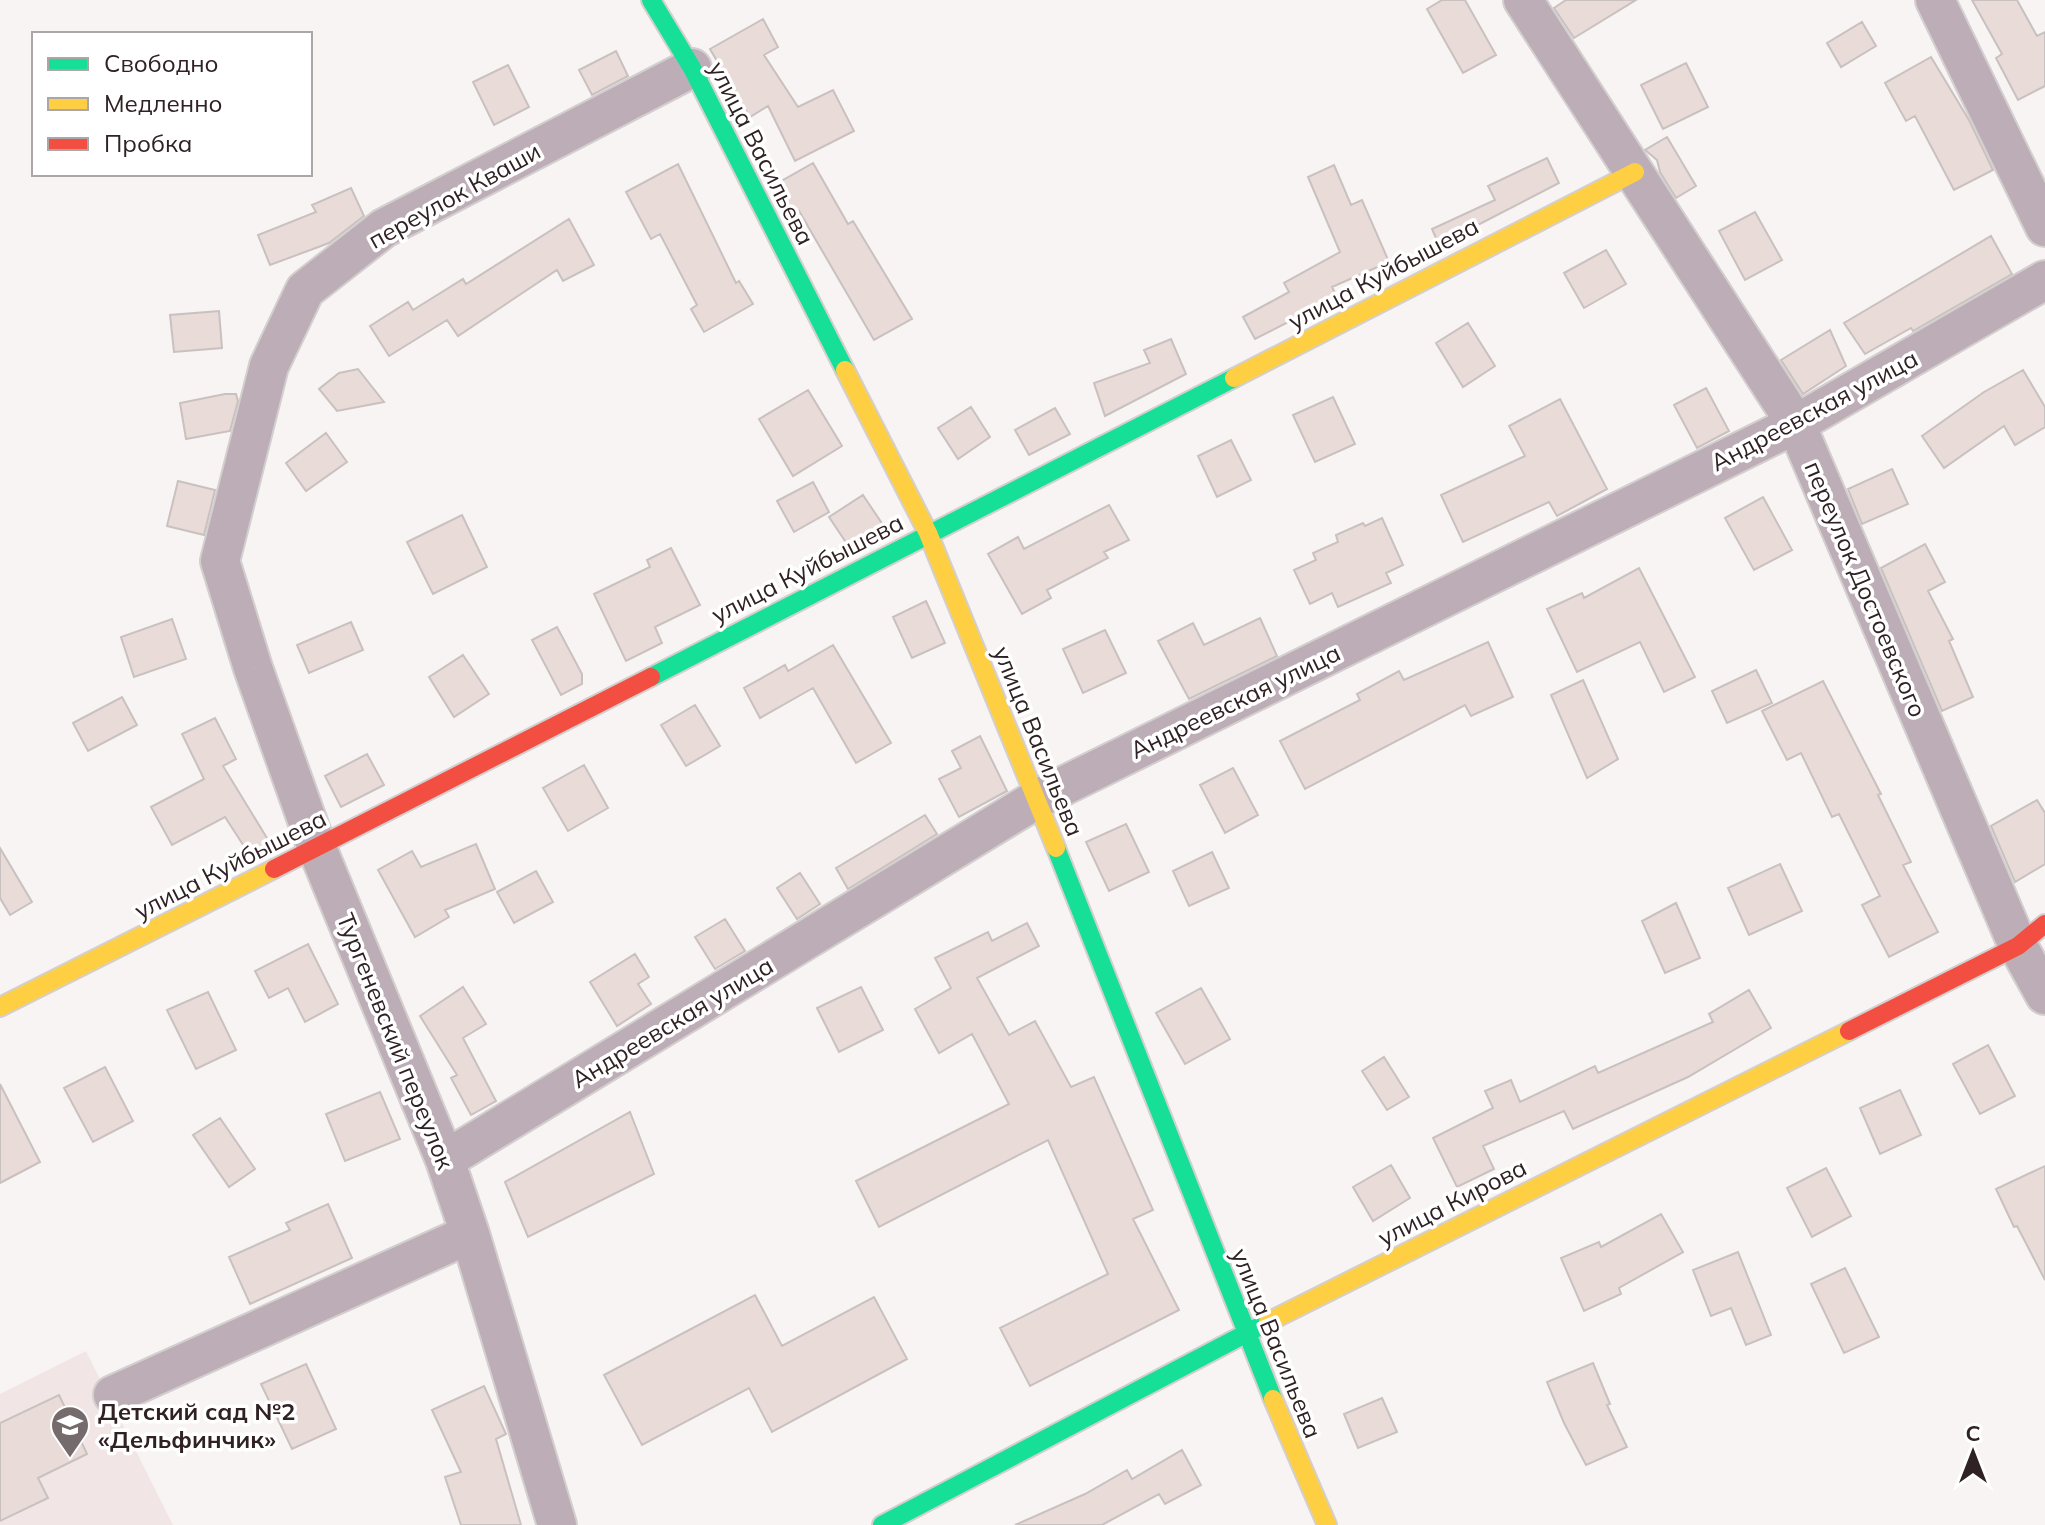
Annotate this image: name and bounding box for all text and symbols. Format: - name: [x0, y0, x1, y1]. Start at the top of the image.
- legend: [32, 32, 312, 176]
- text: Свободно: [104, 48, 219, 78]
- street label: улица Васильева: [703, 56, 821, 250]
- text: Медленно: [104, 88, 223, 118]
- text: Пробка: [104, 128, 192, 158]
- street label: переулок Кваши: [363, 135, 545, 255]
- street label: улица Куйбышева: [1283, 210, 1483, 336]
- street label: Андреевская улица: [1705, 343, 1923, 477]
- street label: переулок Достоевского: [1798, 456, 1934, 722]
- street label: улица Куйбышева: [706, 507, 908, 629]
- street label: Андреевская улица: [1125, 637, 1345, 765]
- street label: улица Васильева: [987, 642, 1091, 840]
- street label: улица Куйбышева: [129, 803, 331, 925]
- street label: Тургеневский переулок: [331, 908, 461, 1174]
- street label: Андреевская улица: [566, 950, 778, 1094]
- street label: улица Кирова: [1373, 1152, 1531, 1252]
- street label: улица Васильева: [1225, 1244, 1329, 1442]
- place label: Детский сад №2 «Дельфинчик»: [98, 1396, 296, 1454]
- school or university icon: Детский сад №2 «Дельфинчик»: [49, 1404, 91, 1459]
- north arrow: [1933, 1413, 2013, 1493]
- text: С: [1965, 1419, 1981, 1447]

